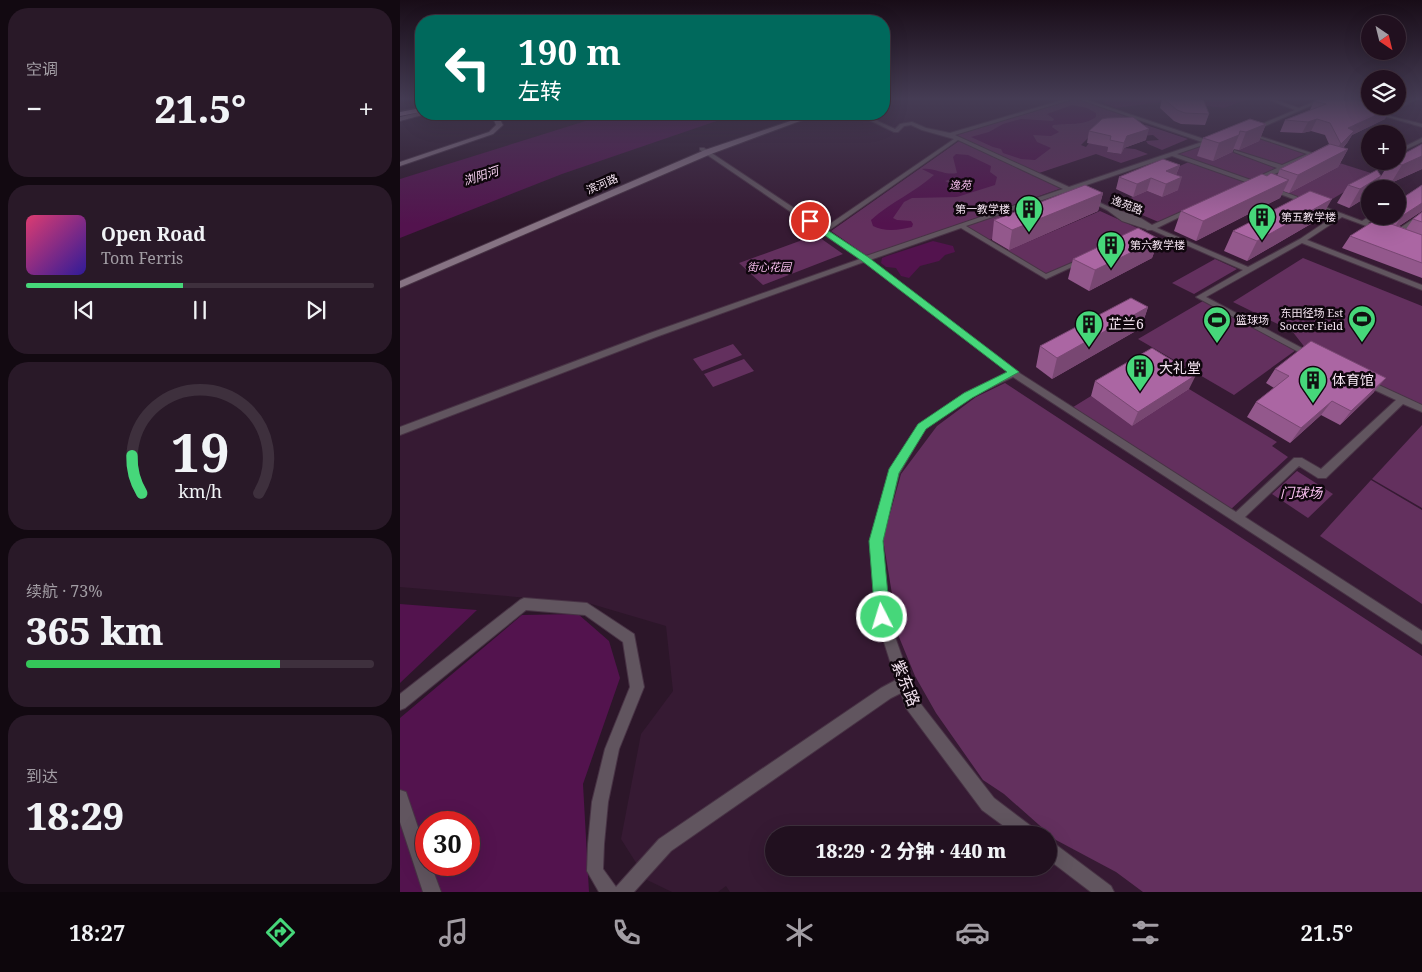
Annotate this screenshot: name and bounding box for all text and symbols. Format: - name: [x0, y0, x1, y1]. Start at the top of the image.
- north arrow: [1361, 15, 1406, 60]
- map controls: [1361, 15, 1406, 225]
- text: 190 m: [518, 28, 621, 75]
- icon: left: [435, 35, 500, 100]
- text: 空调: [26, 58, 58, 80]
- button: layers: [1361, 70, 1406, 115]
- text: 左转: [518, 75, 562, 105]
- text: 21.5°: [154, 82, 246, 134]
- text: −: [26, 89, 42, 127]
- text: +: [358, 89, 374, 127]
- button: +: [1361, 125, 1406, 170]
- water label: 浏阳河: [461, 161, 502, 189]
- street label: 滨河路: [584, 170, 620, 197]
- park label: 逸苑: [949, 177, 973, 192]
- button: −: [1361, 180, 1406, 225]
- street label: 逸苑路: [1109, 192, 1145, 217]
- building icon: 第一教学楼: [1014, 194, 1044, 233]
- pin: [789, 200, 831, 242]
- place label: 第一教学楼: [955, 201, 1010, 216]
- building icon: 第五教学楼: [1247, 202, 1277, 241]
- icon: arrive: [796, 207, 824, 235]
- place label: 第五教学楼: [1281, 209, 1336, 224]
- text: Open Road: [101, 221, 206, 247]
- building icon: 第六教学楼: [1096, 230, 1126, 269]
- place label: 第六教学楼: [1130, 237, 1185, 252]
- text: Tom Ferris: [101, 247, 183, 269]
- park label: 街心花园: [747, 259, 793, 274]
- icon: previous: [70, 296, 98, 324]
- icon: pause: [186, 296, 214, 324]
- icon: next: [302, 296, 330, 324]
- sports icon: 东田径场 Est Soccer Field: [1347, 304, 1377, 343]
- sports icon: 篮球场: [1202, 305, 1232, 344]
- place label: 东田径场 Est Soccer Field: [1280, 305, 1343, 333]
- building icon: 芷兰6: [1074, 309, 1104, 348]
- place label: 篮球场: [1236, 312, 1269, 327]
- place label: 芷兰6: [1108, 314, 1144, 333]
- building icon: 大礼堂: [1125, 353, 1155, 392]
- place label: 大礼堂: [1159, 358, 1201, 377]
- building icon: 体育馆: [1298, 365, 1328, 404]
- place label: 体育馆: [1332, 370, 1374, 389]
- text: 19: [171, 416, 229, 487]
- text: km/h: [178, 479, 222, 503]
- park label: 门球场: [1280, 483, 1323, 502]
- text: 续航 · 73%: [26, 580, 103, 602]
- position arrow: [855, 590, 907, 642]
- text: 365 km: [26, 604, 164, 656]
- street label: 紫东路: [887, 657, 925, 709]
- text: 到达: [26, 765, 58, 787]
- text: 18:29: [26, 789, 124, 841]
- speed limit sign: 30: [415, 811, 480, 876]
- text: 18:29 · 2 分钟 · 440 m: [816, 838, 1006, 864]
- icon: directions: [263, 915, 298, 950]
- icon: music: [436, 915, 471, 950]
- icon: phone: [609, 915, 644, 950]
- icon: climate: [782, 915, 817, 950]
- icon: car: [955, 915, 990, 950]
- icon: filters: [1128, 915, 1163, 950]
- text: 18:27: [69, 917, 125, 947]
- text: 21.5°: [1300, 917, 1353, 947]

